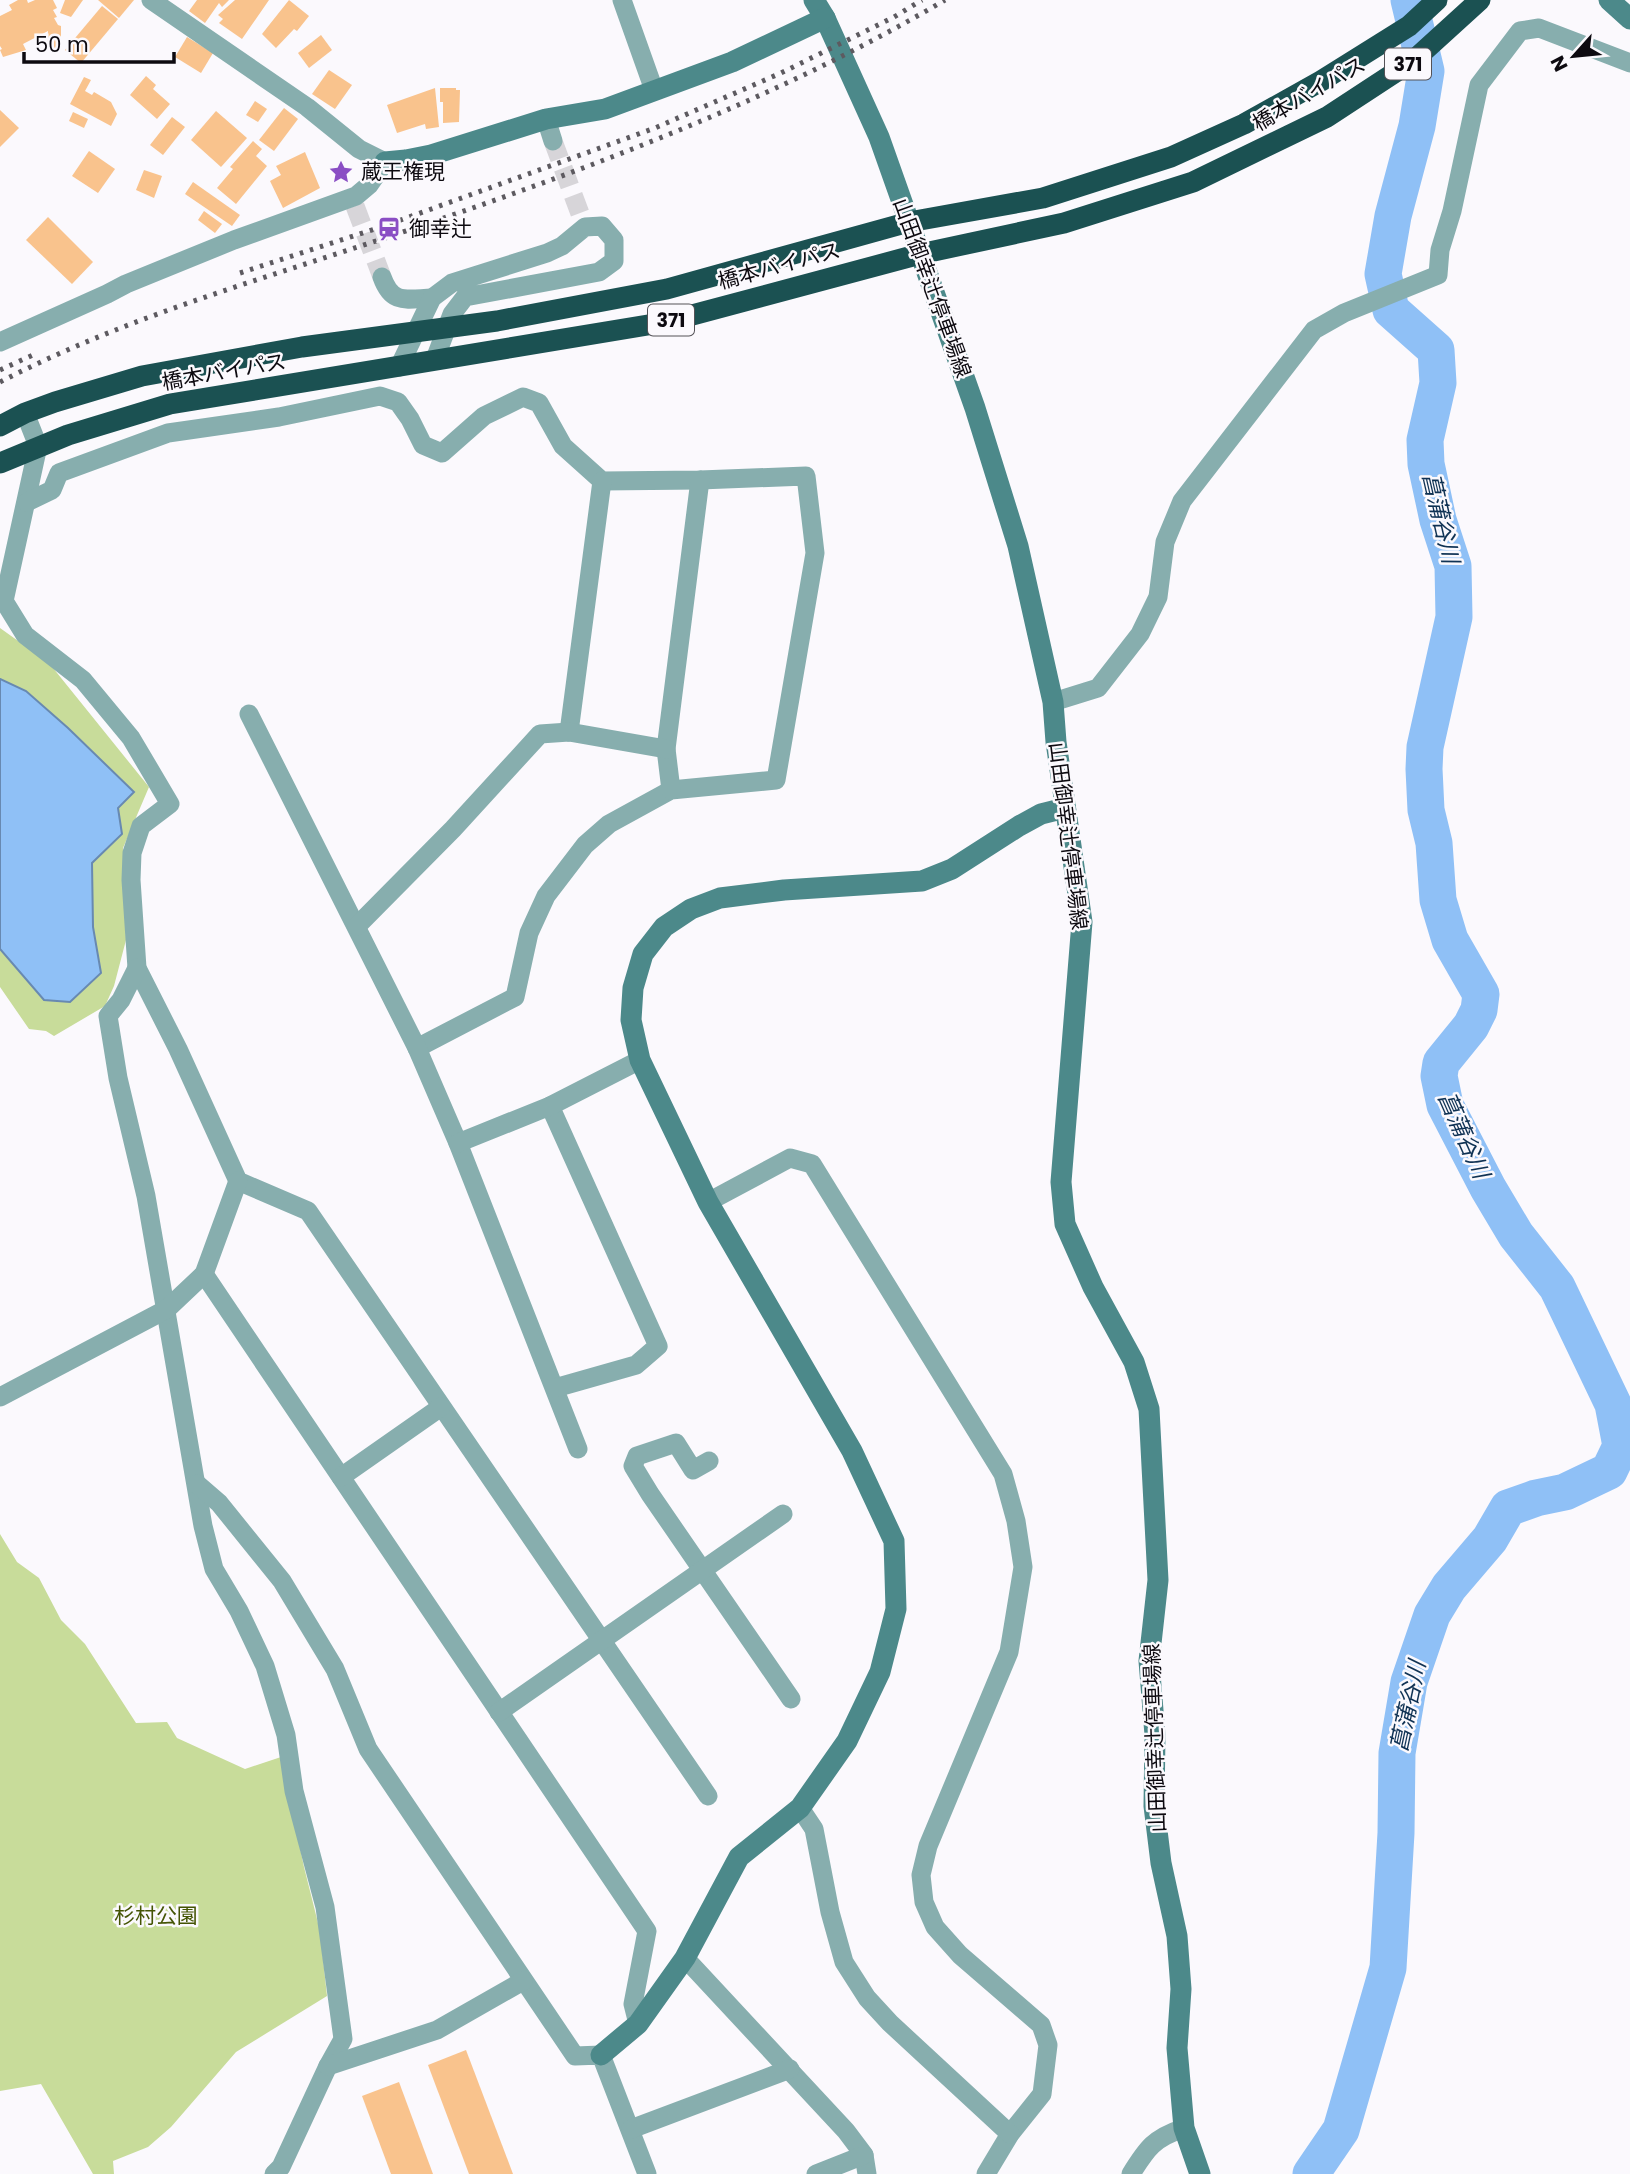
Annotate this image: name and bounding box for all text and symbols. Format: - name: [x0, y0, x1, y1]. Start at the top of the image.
- scale bar: [24, 21, 175, 65]
- north arrow: [1539, 21, 1609, 91]
- text: 50 m: [35, 30, 89, 59]
- road number: 371: [1385, 48, 1431, 80]
- street label: 橋本バイパス: [1247, 50, 1370, 138]
- text: N: [1544, 51, 1575, 76]
- place label: 蔵王権現: [361, 157, 445, 186]
- place icon: 蔵王権現: [327, 158, 355, 186]
- street label: 山田御幸辻停車場線: [887, 194, 978, 382]
- place label: 御幸辻: [409, 214, 472, 243]
- station icon: 御幸辻: [375, 215, 403, 243]
- street label: 橋本バイパス: [714, 235, 843, 296]
- road number: 371: [648, 304, 694, 336]
- street label: 橋本バイパス: [160, 346, 288, 397]
- water label: 菖蒲谷川: [1415, 470, 1468, 569]
- street label: 山田御幸辻停車場線: [1043, 740, 1094, 932]
- water label: 菖蒲谷川: [1431, 1086, 1499, 1186]
- street label: 山田御幸辻停車場線: [1137, 1643, 1172, 1833]
- water label: 菖蒲谷川: [1383, 1655, 1434, 1754]
- park label: 杉村公園: [114, 1901, 198, 1930]

